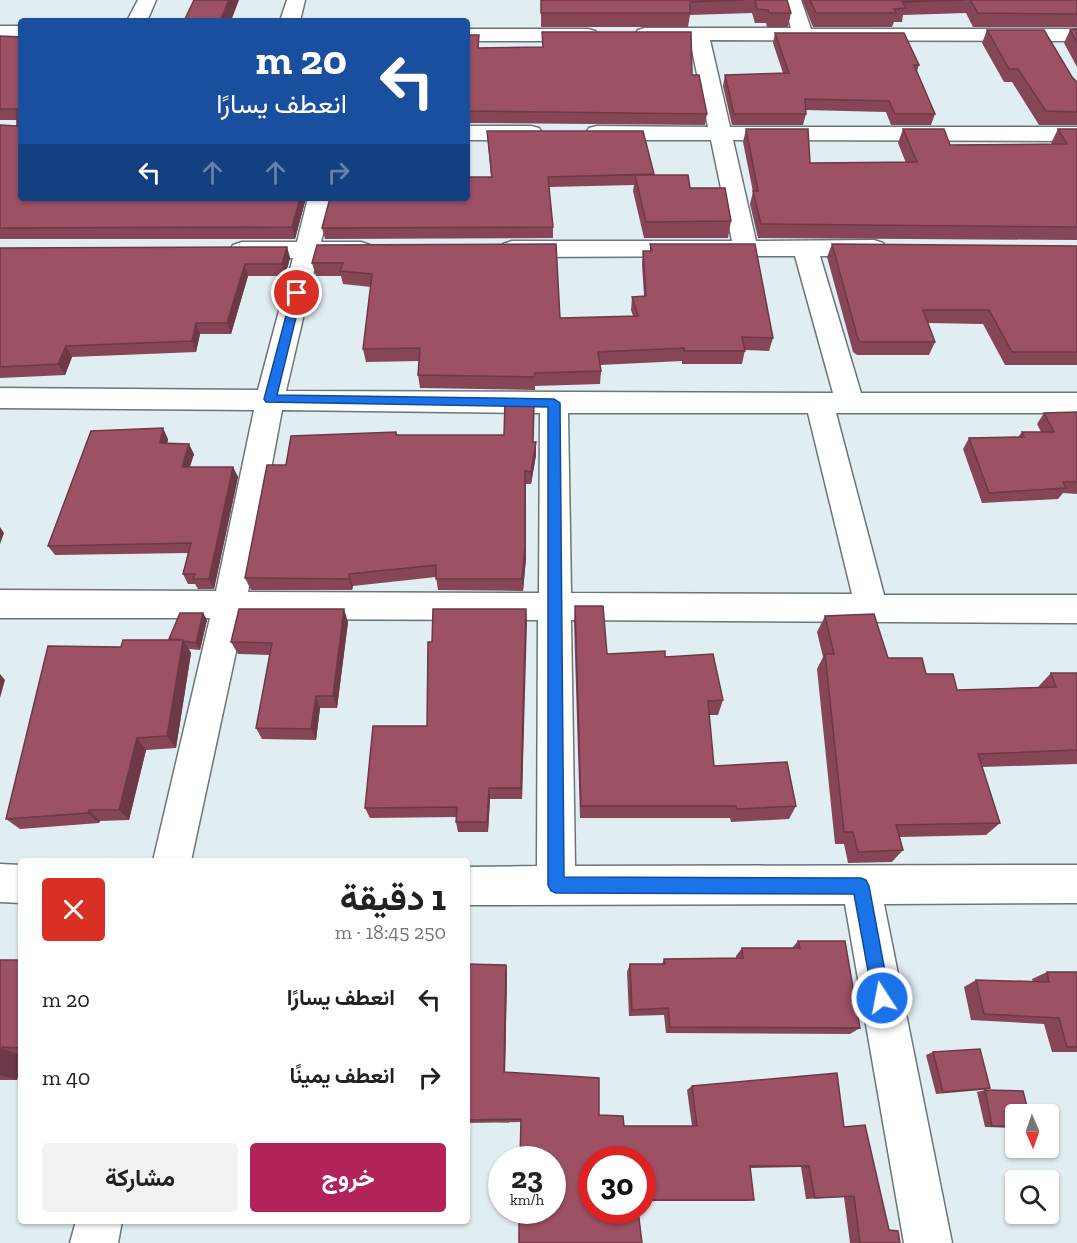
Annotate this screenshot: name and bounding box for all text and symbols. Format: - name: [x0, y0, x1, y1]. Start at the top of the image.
- text: 20 m: [256, 34, 347, 85]
- icon: left: [368, 42, 446, 120]
- text: انعطف يسارًا: [216, 88, 347, 120]
- icon: left: [133, 156, 166, 189]
- icon: ahead: [196, 156, 229, 189]
- icon: ahead: [259, 156, 292, 189]
- icon: right: [322, 156, 355, 189]
- pin: [271, 267, 322, 318]
- icon: arrive: [280, 276, 313, 309]
- text: 1 دقيقة: [340, 876, 446, 919]
- button: close: [42, 878, 105, 941]
- text: 250 m · 18:45: [335, 920, 446, 944]
- position arrow: [850, 966, 914, 1030]
- icon: left: [413, 983, 446, 1016]
- text: انعطف يسارًا: [287, 984, 395, 1011]
- text: 20 m: [42, 986, 90, 1013]
- icon: right: [413, 1061, 446, 1094]
- text: انعطف يمينًا: [289, 1062, 395, 1089]
- text: 40 m: [42, 1064, 91, 1091]
- north arrow: [1005, 1104, 1059, 1158]
- map controls: [1005, 1104, 1059, 1224]
- button: مشاركة: [42, 1143, 238, 1212]
- button: خروج: [250, 1143, 446, 1212]
- speed limit sign: 30: [578, 1146, 656, 1224]
- text: 23: [511, 1160, 543, 1196]
- button: search: [1005, 1170, 1059, 1224]
- text: km/h: [510, 1191, 544, 1209]

